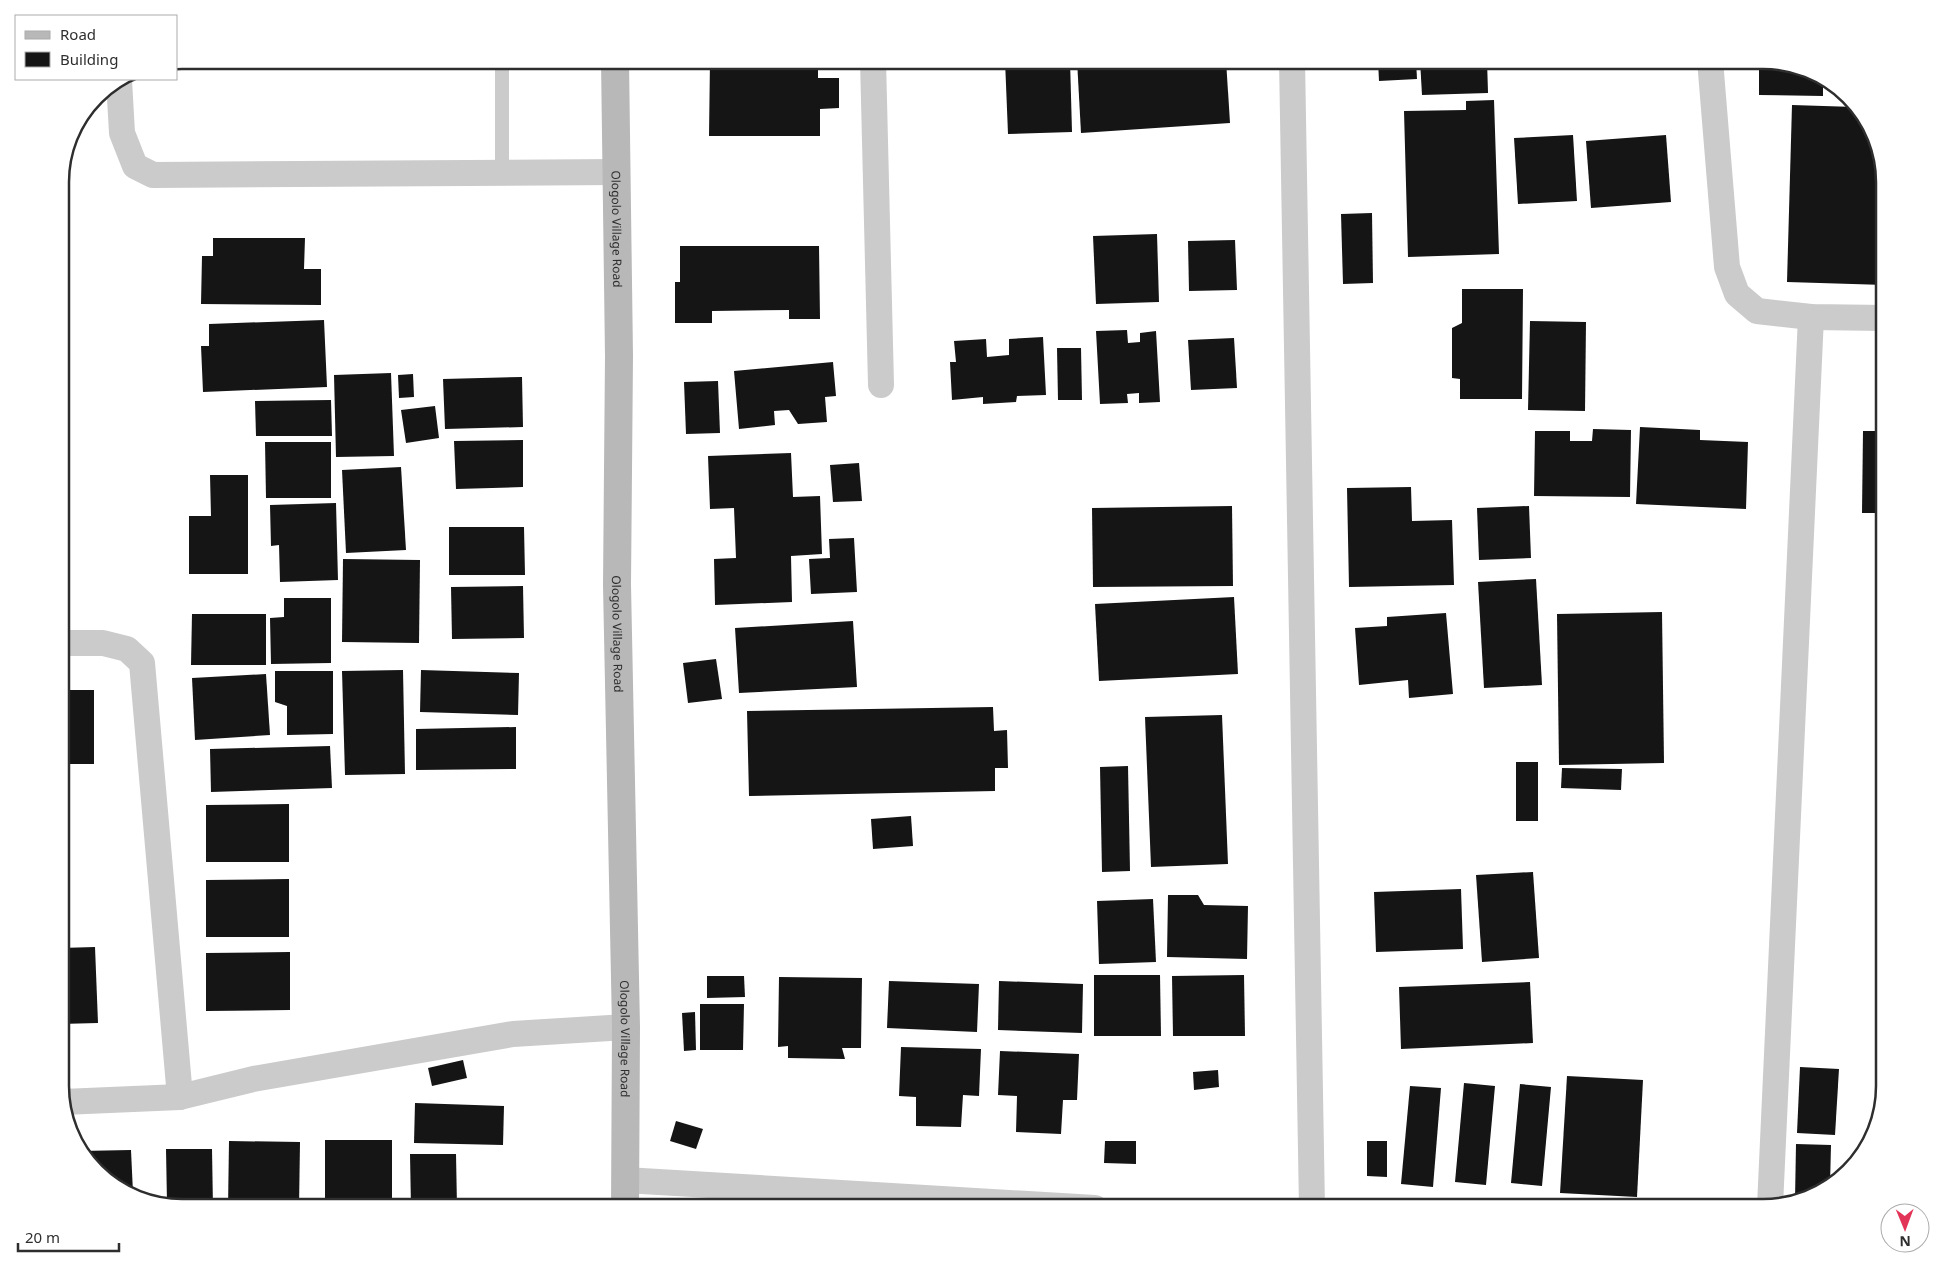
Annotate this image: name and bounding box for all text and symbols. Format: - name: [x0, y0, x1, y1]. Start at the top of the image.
- legend: [15, 15, 178, 80]
- text: Road: [60, 24, 96, 44]
- text: Building: [60, 49, 118, 69]
- street label: Ologolo Village Road: [608, 170, 627, 288]
- street label: Ologolo Village Road: [608, 575, 628, 693]
- street label: Ologolo Village Road: [617, 980, 635, 1098]
- north arrow: [1880, 1203, 1930, 1253]
- scale bar: [18, 1220, 119, 1252]
- text: 20 m: [25, 1227, 60, 1247]
- text: N: [1899, 1232, 1911, 1251]

